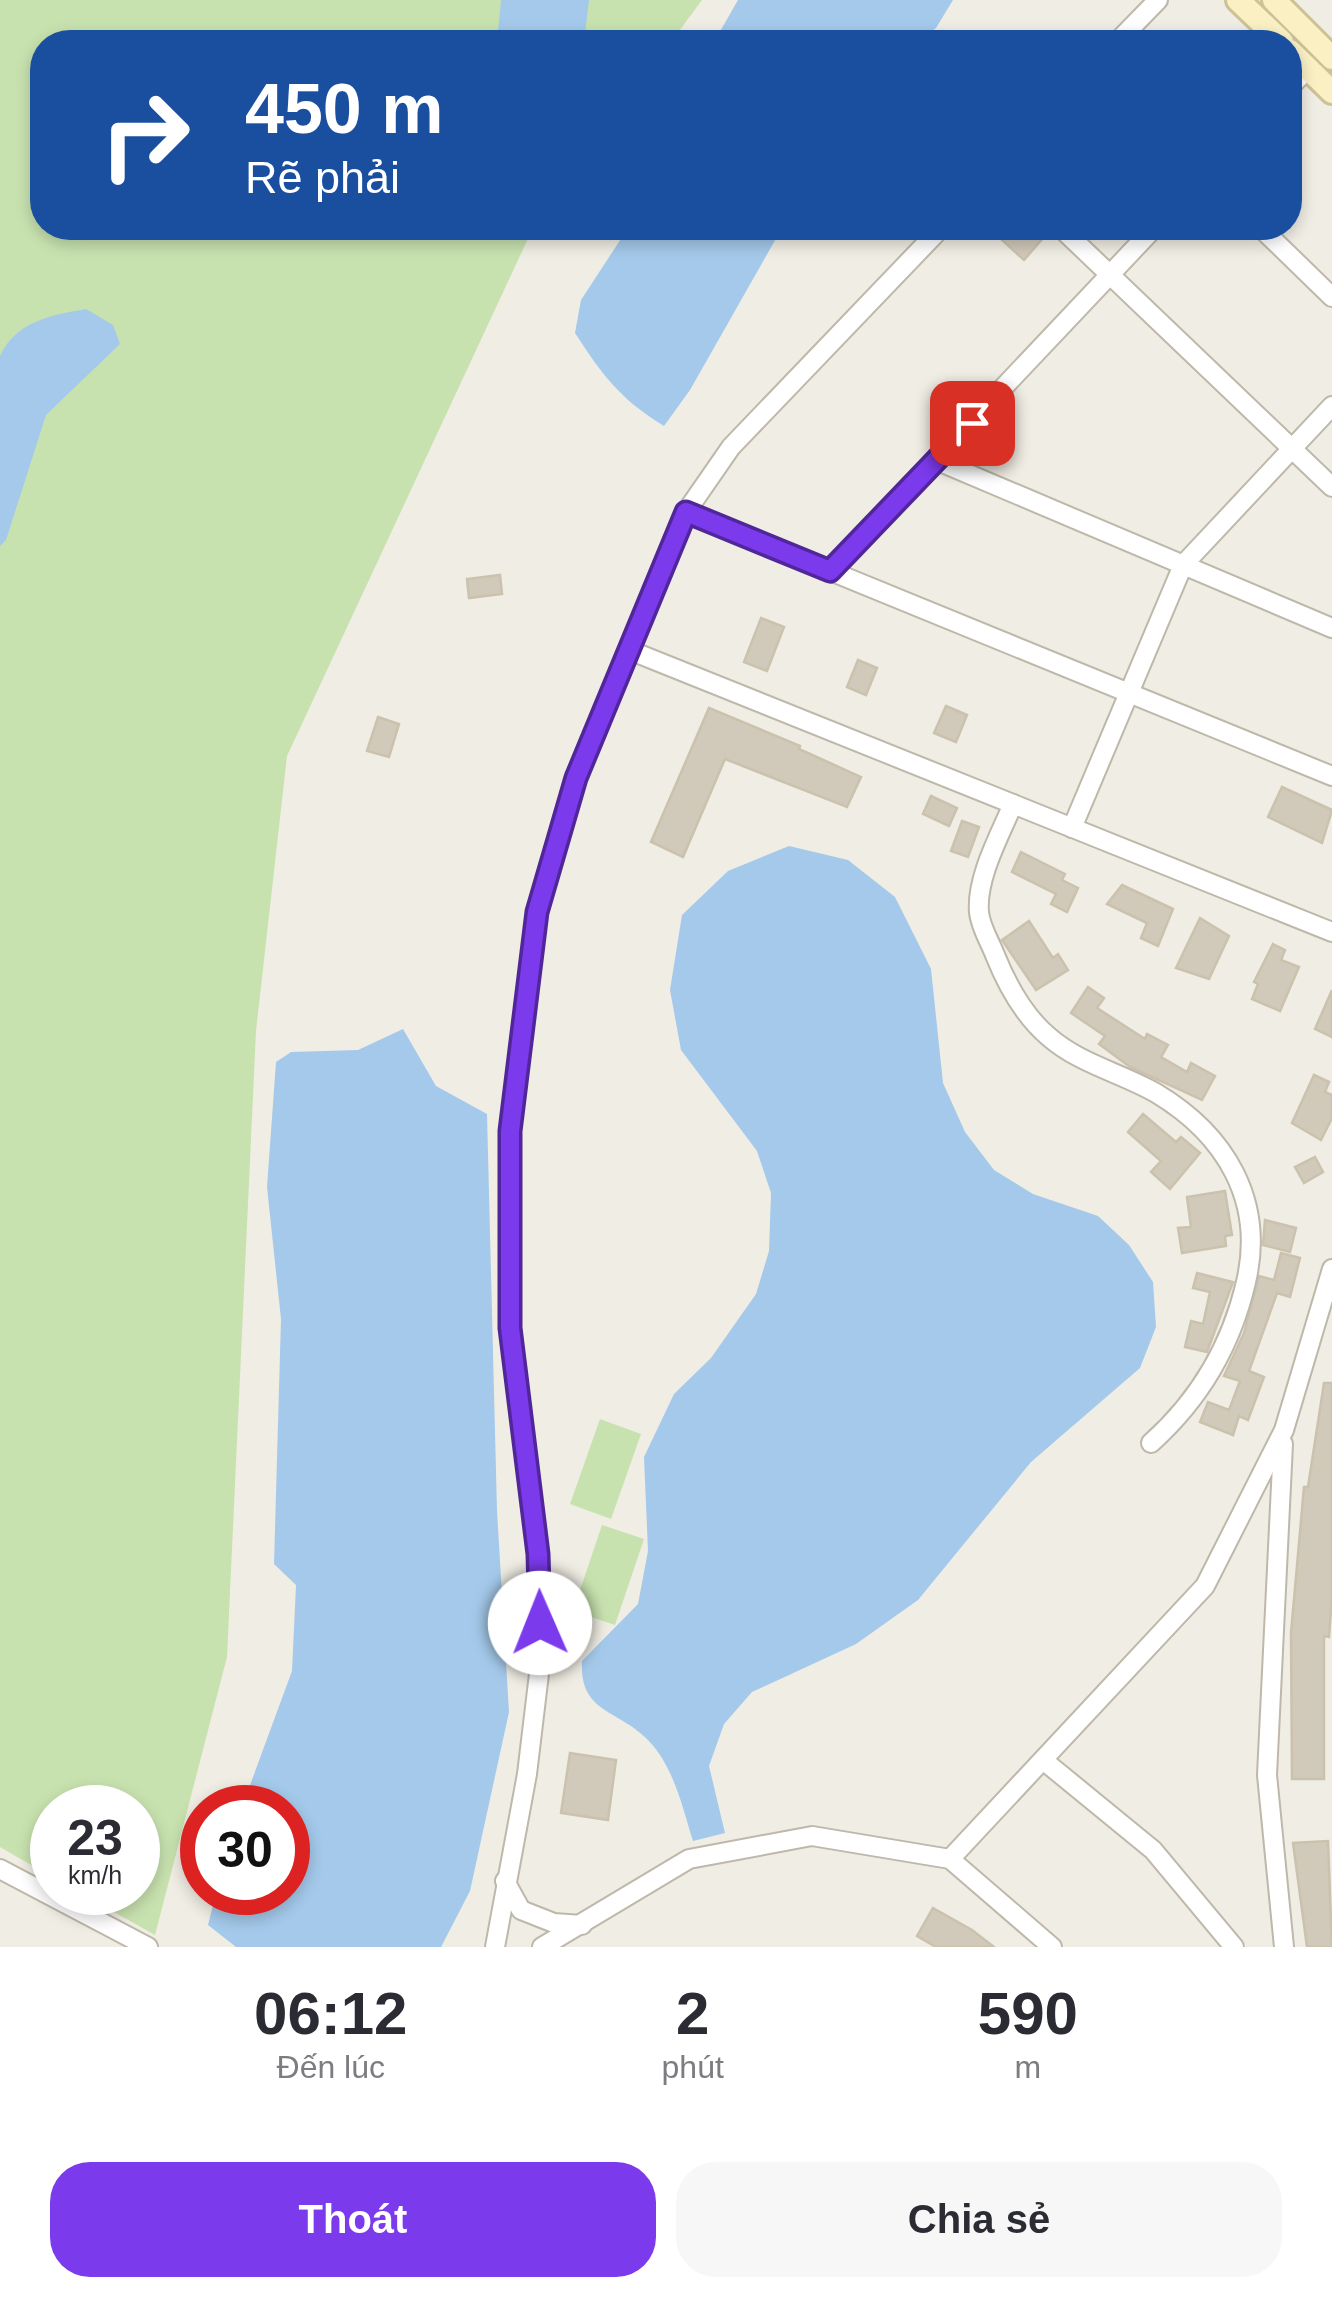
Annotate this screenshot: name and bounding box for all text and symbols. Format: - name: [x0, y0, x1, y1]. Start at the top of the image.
- icon: right: [80, 70, 210, 200]
- text: 450 m: [245, 70, 443, 148]
- text: Rẽ phải: [245, 152, 400, 203]
- pin: [930, 381, 1015, 466]
- icon: arrive: [945, 396, 1000, 451]
- position arrow: [488, 1571, 592, 1675]
- speed limit sign: 30: [180, 1785, 310, 1915]
- text: 23: [67, 1810, 123, 1866]
- text: km/h: [68, 1861, 122, 1889]
- text: 06:12: [254, 1980, 408, 2047]
- text: 2: [676, 1980, 709, 2047]
- text: 590: [978, 1980, 1078, 2047]
- text: Đến lúc: [277, 2049, 385, 2085]
- text: phút: [662, 2049, 724, 2085]
- text: m: [1015, 2049, 1041, 2085]
- button: Thoát: [50, 2162, 656, 2277]
- button: Chia sẻ: [676, 2162, 1282, 2277]

